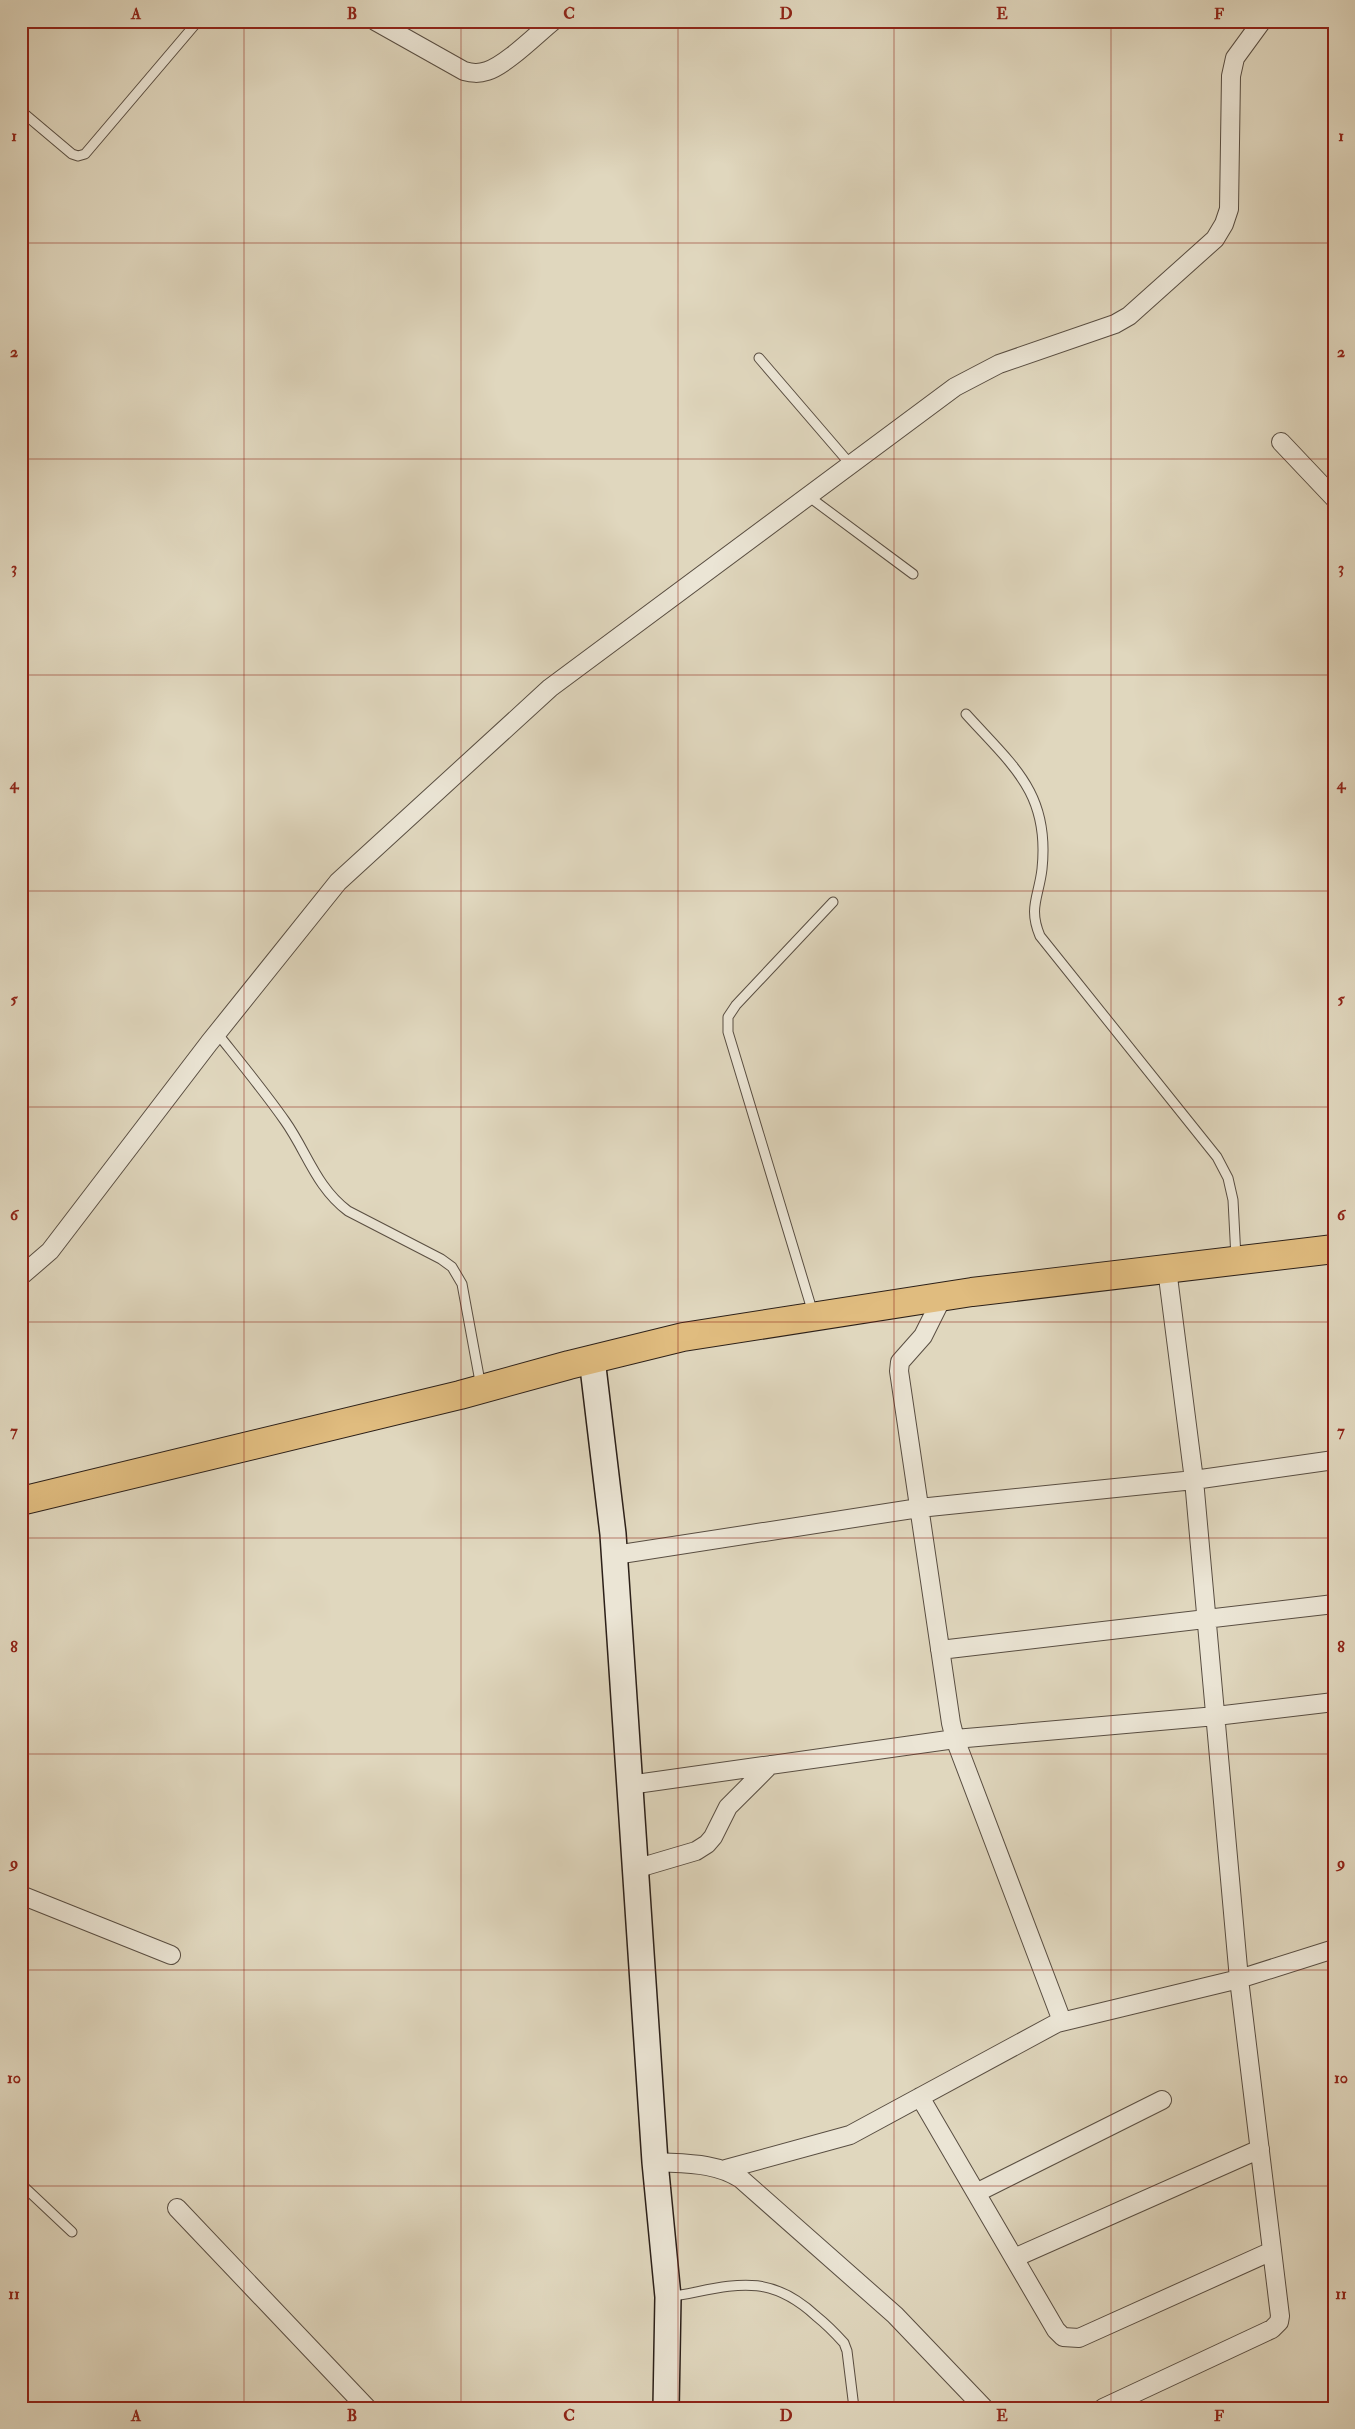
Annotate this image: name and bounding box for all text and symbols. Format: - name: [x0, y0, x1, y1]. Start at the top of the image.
- text: A: [130, 4, 142, 24]
- text: B: [347, 4, 357, 24]
- text: C: [563, 4, 575, 24]
- text: D: [779, 4, 793, 24]
- text: E: [996, 4, 1008, 24]
- text: F: [1214, 4, 1224, 24]
- text: 1: [11, 126, 17, 146]
- text: 1: [1338, 126, 1344, 146]
- text: 2: [10, 342, 18, 362]
- text: 2: [1337, 342, 1345, 362]
- text: 3: [11, 558, 17, 578]
- text: 3: [1338, 558, 1344, 578]
- text: 4: [9, 774, 20, 794]
- text: 4: [1336, 774, 1347, 794]
- text: 5: [10, 989, 18, 1009]
- text: 5: [1337, 989, 1345, 1009]
- text: 6: [10, 1205, 20, 1225]
- text: 6: [1337, 1205, 1347, 1225]
- text: 7: [10, 1421, 18, 1441]
- text: 7: [1337, 1421, 1345, 1441]
- text: 8: [10, 1637, 18, 1657]
- text: 8: [1337, 1637, 1345, 1657]
- text: 9: [8, 1853, 18, 1873]
- text: 9: [1335, 1853, 1345, 1873]
- text: 10: [7, 2068, 21, 2088]
- text: 10: [1334, 2068, 1348, 2088]
- text: 11: [8, 2284, 20, 2304]
- text: 11: [1335, 2284, 1347, 2304]
- text: A: [130, 2406, 142, 2426]
- text: B: [347, 2406, 357, 2426]
- text: C: [563, 2406, 575, 2426]
- text: D: [779, 2406, 793, 2426]
- text: E: [996, 2406, 1008, 2426]
- text: F: [1214, 2406, 1224, 2426]

